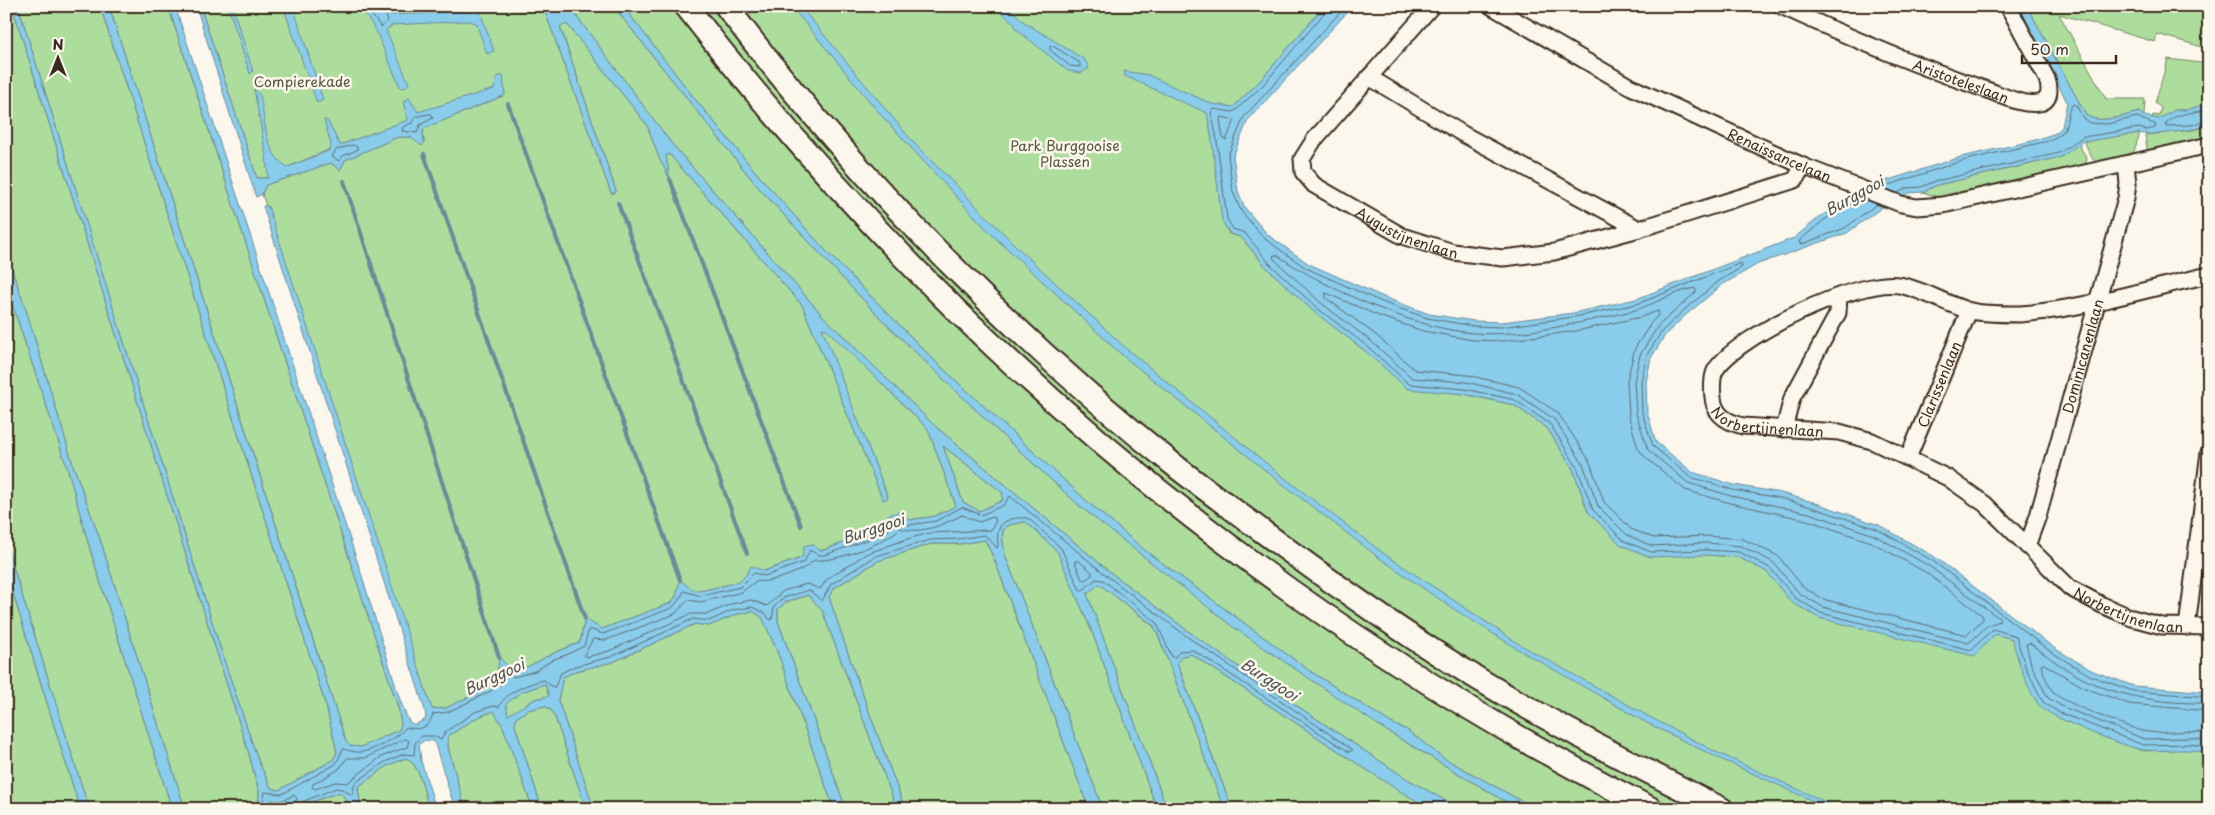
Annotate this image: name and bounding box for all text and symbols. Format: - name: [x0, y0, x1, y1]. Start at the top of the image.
- north arrow: [32, 32, 82, 82]
- scale bar: [2022, 32, 2116, 64]
- text: N: [52, 34, 64, 55]
- text: 50 m: [2030, 37, 2069, 60]
- street label: Aristoteleslaan: [1910, 53, 2012, 108]
- park label: Compierekade: [254, 71, 350, 92]
- street label: Renaissancelaan: [1725, 122, 1834, 186]
- park label: Park Burggooise Plassen: [1010, 135, 1120, 172]
- water label: Burggooi: [1820, 168, 1890, 221]
- street label: Augustijnenlaan: [1352, 201, 1459, 263]
- street label: Dominicanenlaan: [2056, 296, 2108, 416]
- street label: Clarissenlaan: [1911, 338, 1966, 430]
- street label: Norbertijnenlaan: [1706, 402, 1824, 442]
- water label: Burggooi: [839, 506, 910, 549]
- street label: Norbertijnenlaan: [2070, 582, 2183, 637]
- water label: Burggooi: [460, 651, 531, 700]
- water label: Burggooi: [1237, 652, 1306, 708]

